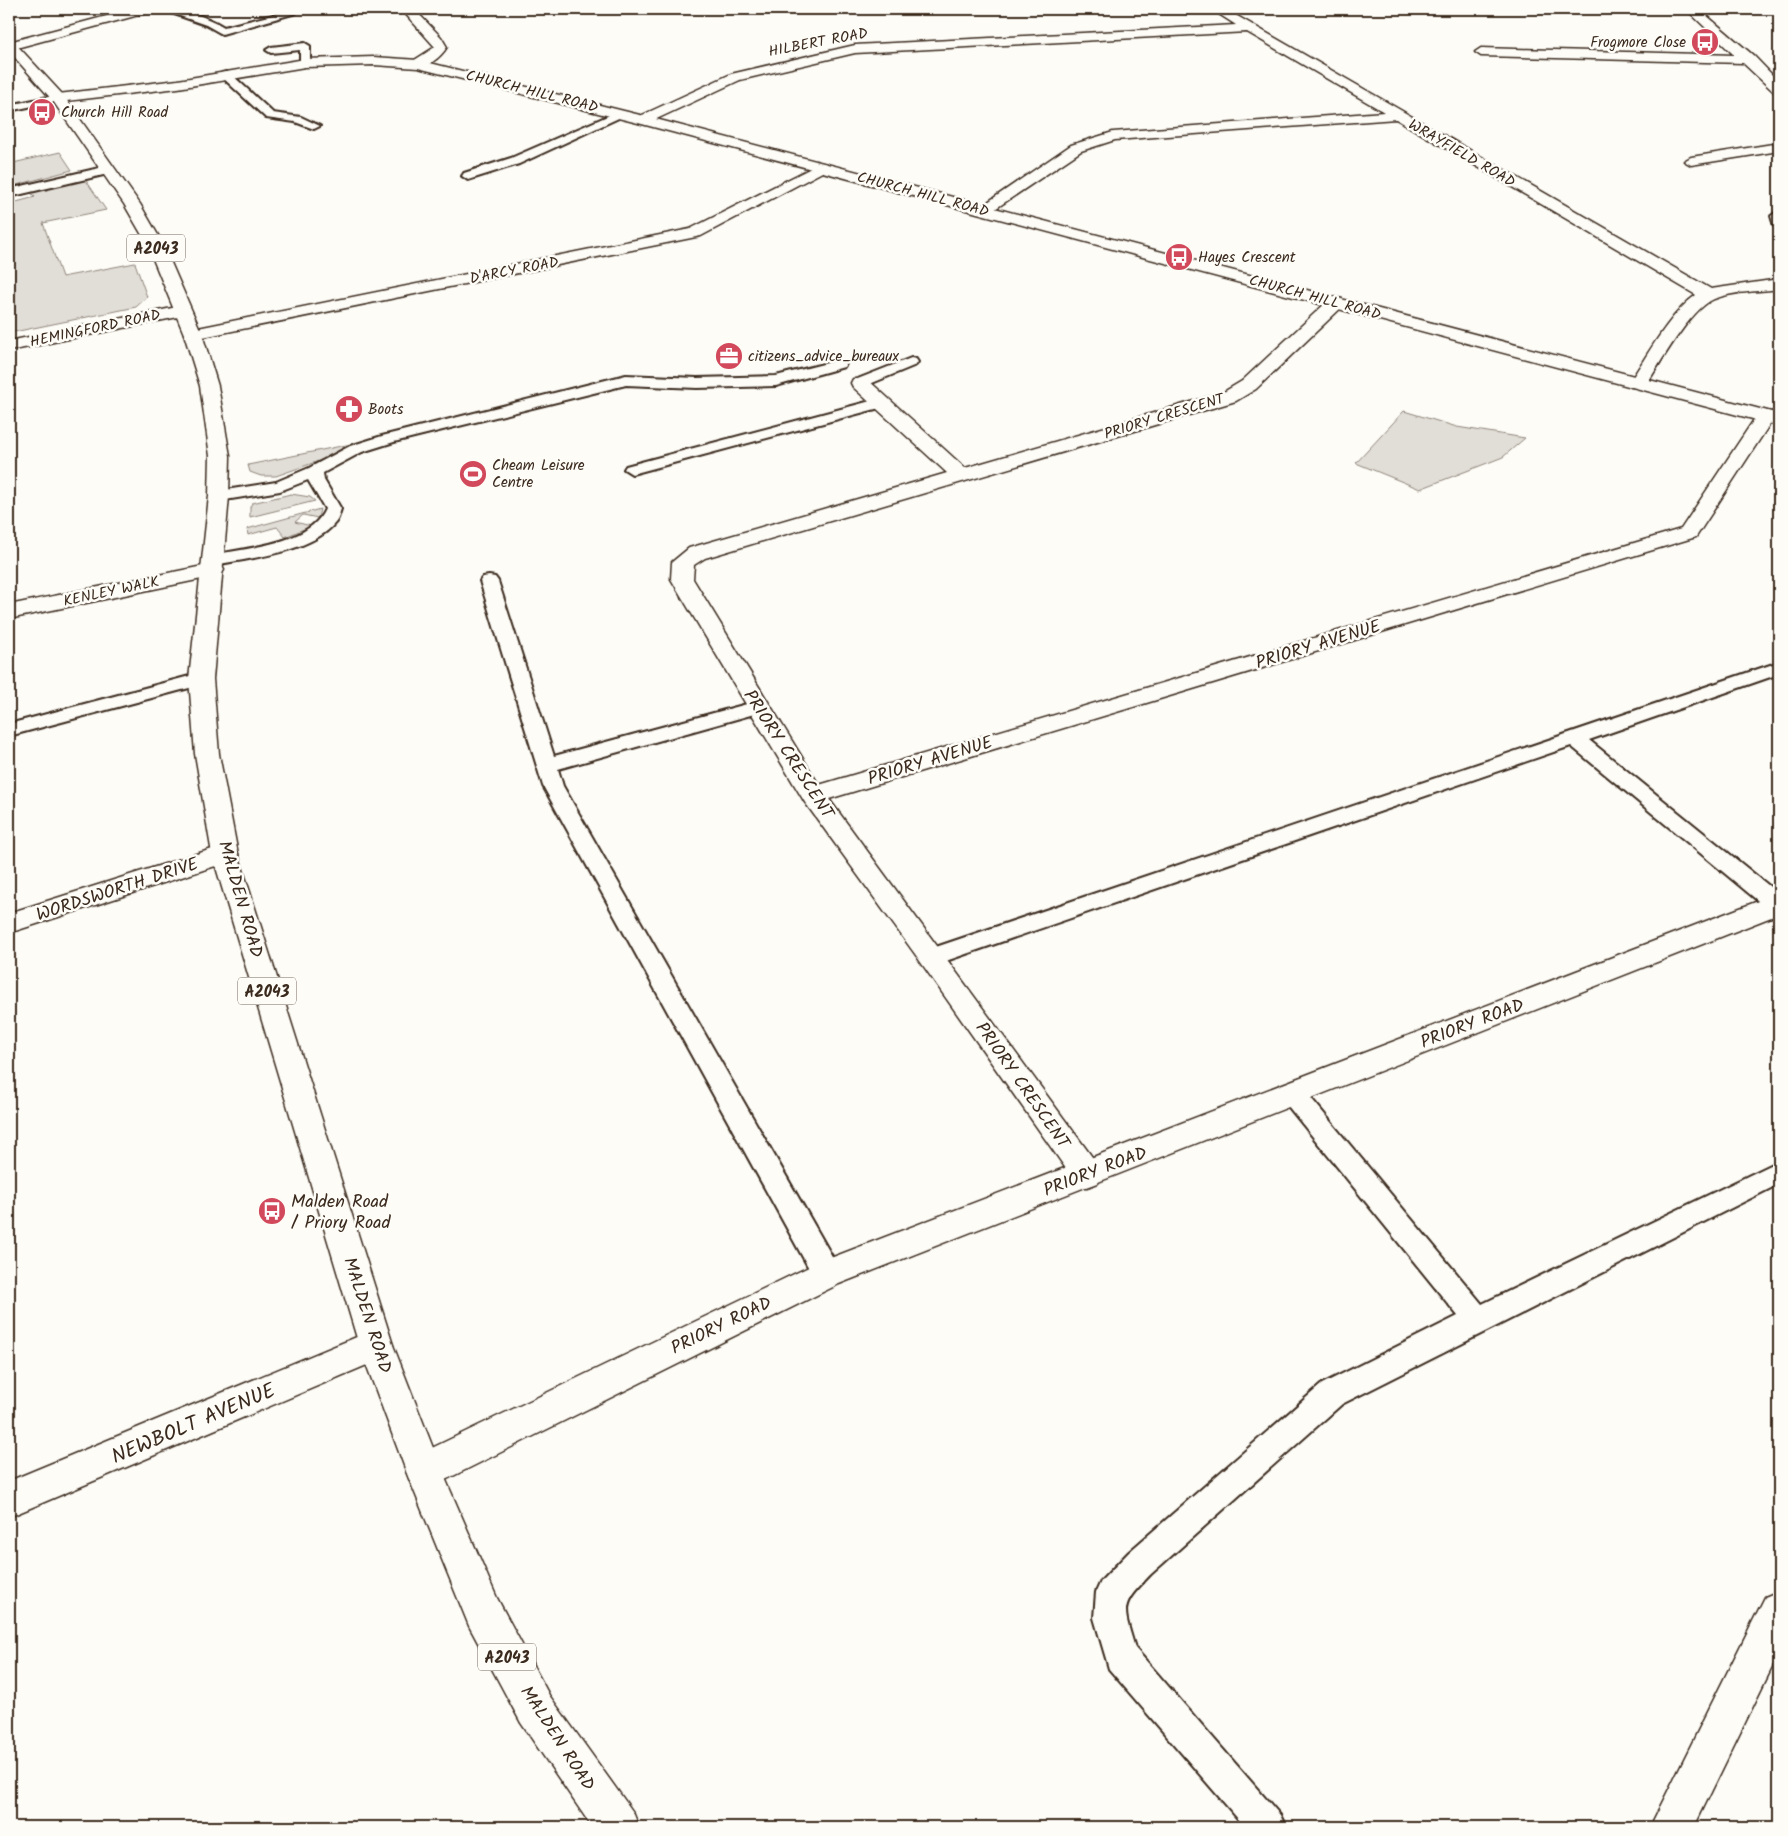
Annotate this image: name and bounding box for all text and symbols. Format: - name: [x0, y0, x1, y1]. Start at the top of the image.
- street label: HILBERT ROAD: [766, 22, 870, 64]
- bus stop icon: Frogmore Close: [1690, 27, 1720, 57]
- place label: Frogmore Close: [1590, 31, 1686, 55]
- street label: CHURCH HILL ROAD: [463, 64, 601, 120]
- bus stop icon: Church Hill Road: [27, 97, 57, 127]
- place label: Church Hill Road: [61, 101, 169, 125]
- street label: WRAYFIELD ROAD: [1403, 113, 1520, 194]
- street label: CHURCH HILL ROAD: [854, 166, 992, 224]
- road number: A2043: [127, 234, 185, 262]
- bus stop icon: Hayes Crescent: [1164, 242, 1194, 272]
- place label: Hayes Crescent: [1198, 246, 1296, 270]
- street label: D'ARCY ROAD: [468, 251, 561, 291]
- street label: CHURCH HILL ROAD: [1246, 269, 1384, 327]
- street label: HEMINGFORD ROAD: [28, 303, 163, 355]
- office icon: citizens_advice_bureaux: [714, 341, 744, 371]
- place label: citizens_advice_bureaux: [748, 345, 899, 369]
- street label: PRIORY CRESCENT: [1101, 387, 1229, 447]
- pharmacy icon: Boots: [334, 394, 364, 424]
- place label: Boots: [368, 398, 404, 422]
- place label: Cheam Leisure Centre: [492, 454, 585, 495]
- sports icon: Cheam Leisure Centre: [458, 459, 488, 489]
- street label: KENLEY WALK: [61, 570, 161, 614]
- street label: PRIORY AVENUE: [1252, 612, 1385, 678]
- street label: PRIORY CRESCENT: [735, 684, 841, 827]
- street label: PRIORY AVENUE: [864, 728, 997, 794]
- street label: MALDEN ROAD: [209, 837, 270, 962]
- street label: WORDSWORTH DRIVE: [33, 850, 203, 930]
- road number: A2043: [238, 978, 296, 1004]
- street label: PRIORY ROAD: [1416, 991, 1529, 1057]
- street label: PRIORY CRESCENT: [967, 1016, 1077, 1157]
- street label: PRIORY ROAD: [1039, 1139, 1152, 1205]
- place label: Malden Road / Priory Road: [291, 1188, 391, 1238]
- bus stop icon: Malden Road / Priory Road: [257, 1196, 287, 1226]
- street label: MALDEN ROAD: [334, 1254, 399, 1378]
- street label: PRIORY ROAD: [666, 1289, 777, 1363]
- street label: NEWBOLT AVENUE: [106, 1375, 281, 1474]
- road number: A2043: [478, 1644, 536, 1670]
- street label: MALDEN ROAD: [512, 1680, 602, 1798]

